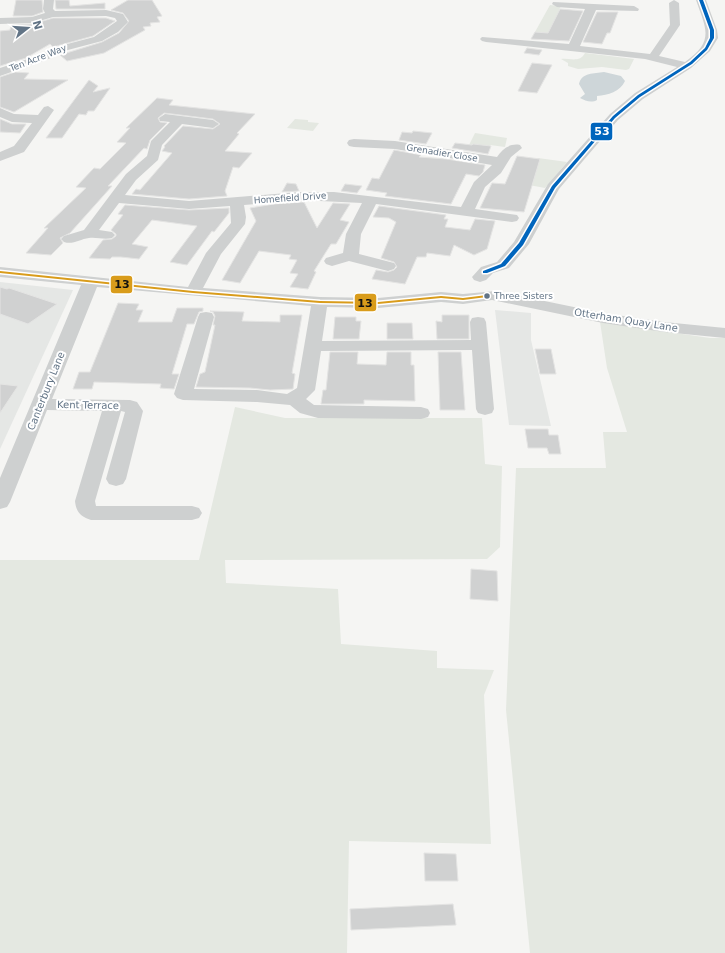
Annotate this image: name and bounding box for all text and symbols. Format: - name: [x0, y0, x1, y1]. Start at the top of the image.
- north arrow: [8, 8, 48, 48]
- text: N: [30, 19, 45, 32]
- street label: Ten Acre Way: [7, 42, 68, 74]
- line badge: 53: [590, 122, 613, 141]
- text: 53: [594, 125, 610, 138]
- street label: Grenadier Close: [406, 142, 479, 164]
- street label: Homefield Drive: [253, 190, 327, 206]
- line badge: 13: [110, 275, 133, 294]
- text: 13: [114, 278, 130, 291]
- marker: Three Sisters: [482, 291, 492, 301]
- place label: Three Sisters: [493, 291, 553, 301]
- line badge: 13: [354, 293, 377, 312]
- text: 13: [357, 297, 373, 310]
- street label: Otterham Quay Lane: [573, 306, 679, 334]
- street label: Canterbury Lane: [25, 350, 67, 432]
- street label: Kent Terrace: [57, 399, 119, 411]

